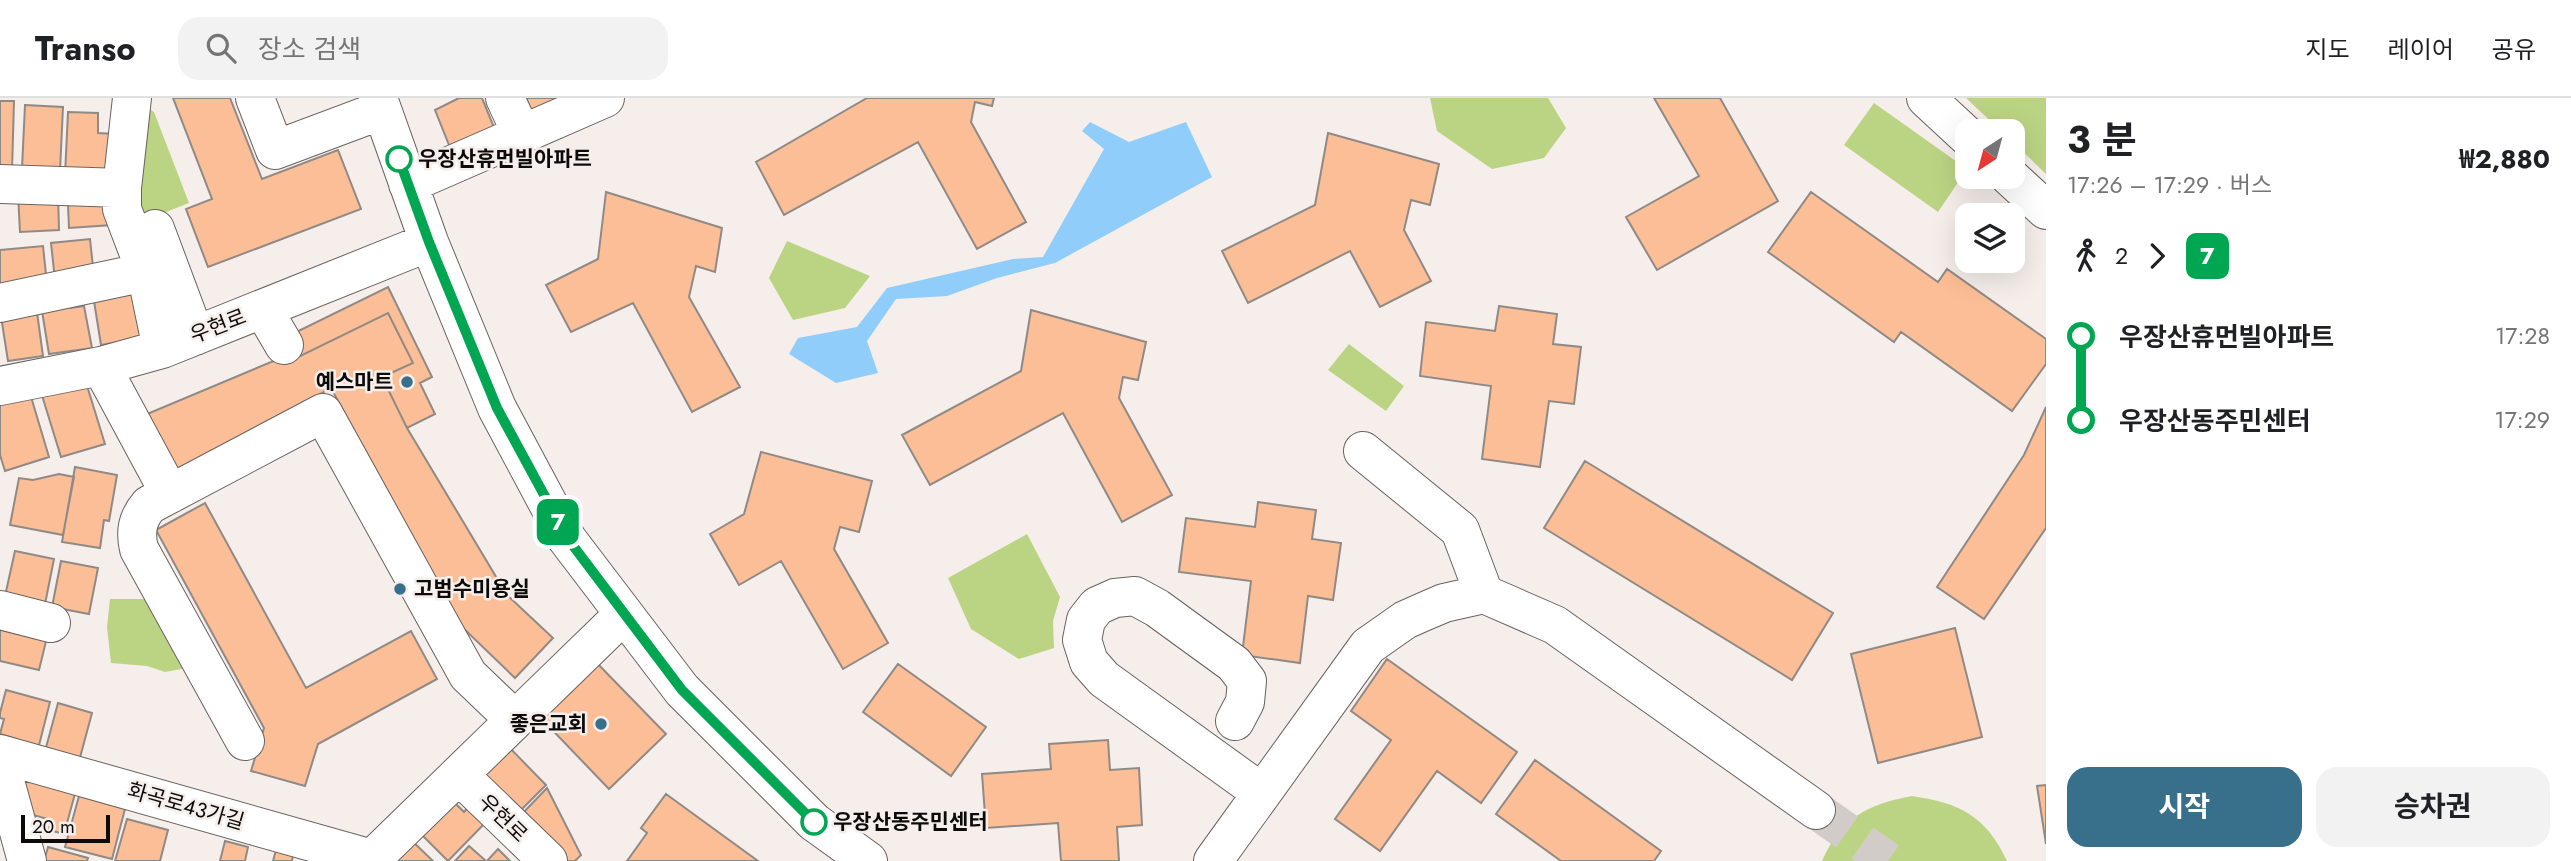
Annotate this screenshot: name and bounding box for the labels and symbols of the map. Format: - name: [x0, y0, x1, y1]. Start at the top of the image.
- north arrow: [1955, 119, 2025, 189]
- place label: 우장산휴먼빌아파트: [418, 144, 592, 174]
- marker: 우장산휴먼빌아파트: [386, 146, 412, 172]
- street label: 우현로: [186, 302, 250, 350]
- place label: 예스마트: [316, 367, 393, 397]
- marker: 예스마트: [399, 374, 415, 390]
- line badge: 7: [535, 499, 581, 545]
- place label: 고범수미용실: [414, 574, 530, 604]
- marker: 고범수미용실: [392, 581, 408, 597]
- place label: 좋은교회: [510, 709, 587, 739]
- marker: 좋은교회: [593, 716, 609, 732]
- street label: 화곡로43가길: [124, 775, 248, 837]
- street label: 우현로: [472, 787, 534, 849]
- place label: 우장산동주민센터: [833, 807, 988, 837]
- marker: 우장산동주민센터: [801, 809, 827, 835]
- scale bar: [21, 812, 110, 844]

